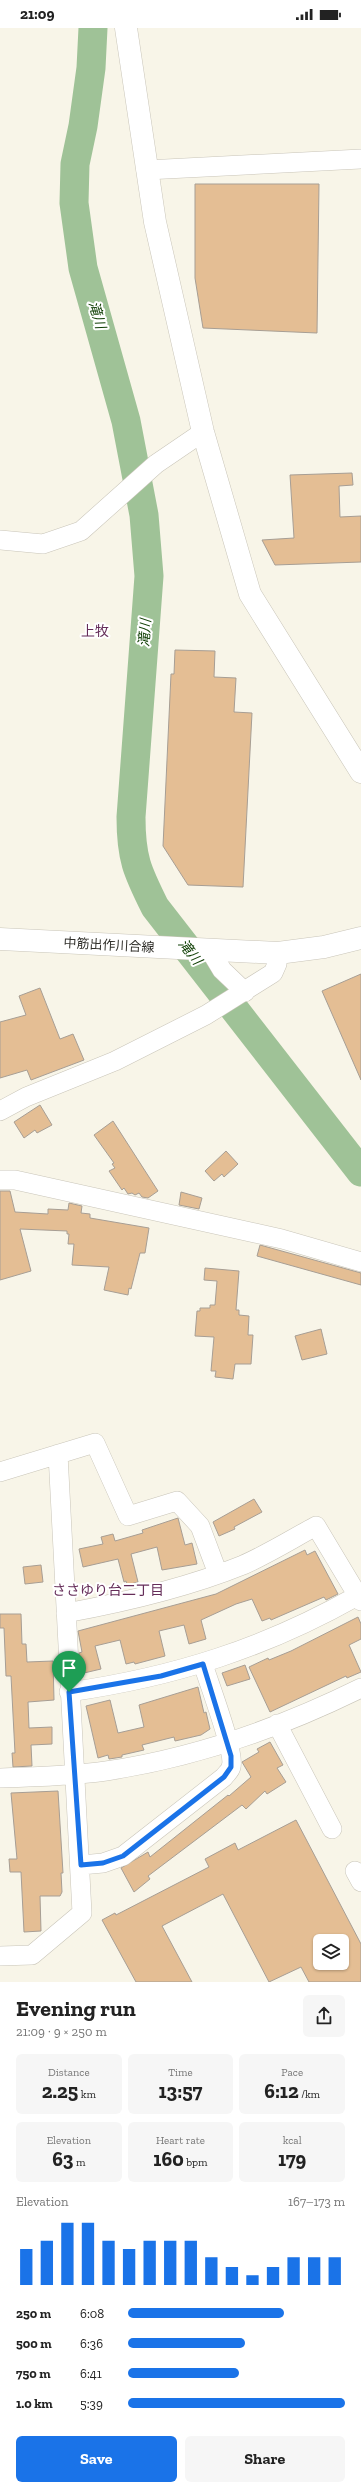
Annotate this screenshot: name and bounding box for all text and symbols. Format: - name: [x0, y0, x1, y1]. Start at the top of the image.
- text: 21:09: [20, 5, 55, 23]
- water label: 滝川: [85, 299, 110, 333]
- water label: 滝川: [136, 616, 155, 648]
- district label: 上牧: [81, 623, 109, 640]
- street label: 中筋出作川合線: [63, 935, 155, 955]
- water label: 滝川: [175, 936, 207, 970]
- district label: ささゆり台二丁目: [52, 1582, 164, 1599]
- pin: [52, 1651, 86, 1692]
- icon: arrive: [58, 1657, 80, 1679]
- map controls: [313, 1934, 349, 1970]
- button: layers: [313, 1934, 349, 1970]
- text: Evening run: [16, 1995, 136, 2022]
- button: share: [303, 1995, 345, 2037]
- text: 21:09 · 9 × 250 m: [16, 2024, 107, 2039]
- text: Distance: [48, 2066, 90, 2079]
- text: Time: [168, 2066, 193, 2079]
- text: Pace: [281, 2066, 303, 2079]
- text: 2.25: [42, 2079, 78, 2103]
- text: 13:57: [158, 2079, 203, 2103]
- text: 6:12: [264, 2079, 299, 2103]
- text: km: [78, 2088, 96, 2101]
- text: /km: [299, 2088, 320, 2101]
- text: Elevation: [47, 2134, 91, 2147]
- text: Heart rate: [156, 2134, 205, 2147]
- text: kcal: [283, 2134, 302, 2147]
- text: 63: [52, 2147, 74, 2171]
- text: 160: [153, 2147, 184, 2171]
- text: 179: [278, 2147, 306, 2171]
- text: m: [74, 2156, 86, 2169]
- text: bpm: [184, 2156, 208, 2169]
- text: Elevation: [16, 2194, 68, 2209]
- text: 167–173 m: [288, 2194, 345, 2209]
- text: 250 m: [16, 2306, 51, 2321]
- text: 6:08: [80, 2306, 104, 2321]
- text: 500 m: [16, 2336, 52, 2351]
- text: 6:36: [80, 2336, 103, 2351]
- text: 750 m: [16, 2366, 51, 2381]
- text: 6:41: [80, 2366, 102, 2381]
- text: 1.0 km: [16, 2396, 53, 2411]
- text: 5:39: [80, 2396, 103, 2411]
- button: Save: [16, 2436, 177, 2482]
- button: Share: [185, 2436, 345, 2482]

